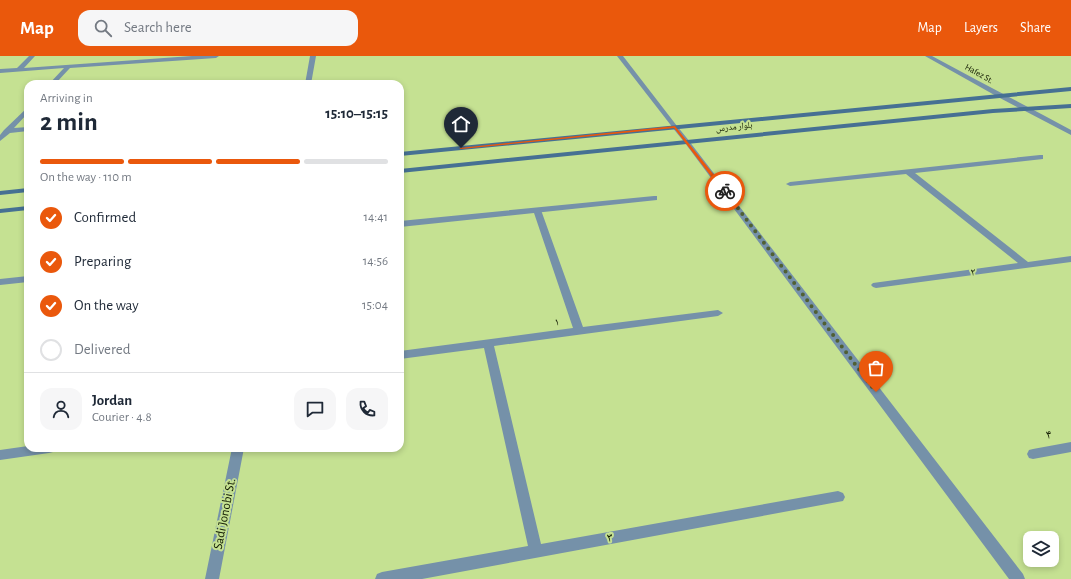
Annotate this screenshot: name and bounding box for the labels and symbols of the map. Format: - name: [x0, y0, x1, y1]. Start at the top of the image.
- street label: Hafez St.: [963, 63, 995, 85]
- pin: [444, 107, 478, 148]
- street label: بلوار مدرس: [715, 121, 753, 134]
- courier: [705, 171, 745, 211]
- street label: ۲: [970, 266, 976, 278]
- street label: ۱: [554, 316, 560, 328]
- pin: [859, 351, 893, 392]
- street label: ۴: [1045, 428, 1053, 442]
- street label: Sadi Jonobi St.: [212, 477, 238, 551]
- street label: ۳: [606, 531, 614, 545]

